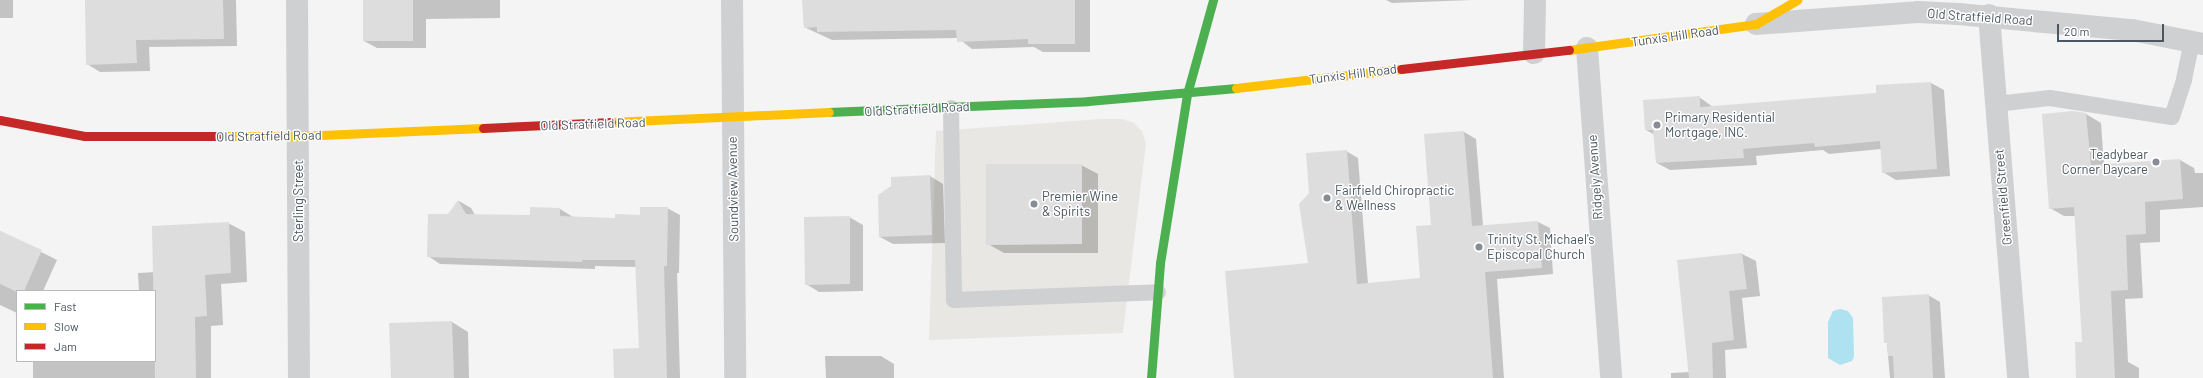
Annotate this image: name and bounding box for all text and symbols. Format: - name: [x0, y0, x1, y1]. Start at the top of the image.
- street label: Old Stratfield Road: [1927, 6, 2033, 28]
- scale bar: [2059, 16, 2166, 42]
- street label: Tunxis Hill Road: [1630, 22, 1720, 50]
- text: 20 m: [2064, 24, 2090, 38]
- street label: Tunxis Hill Road: [1308, 61, 1398, 87]
- street label: Old Stratfield Road: [864, 98, 970, 120]
- place label: Primary Residential Mortgage, INC.: [1665, 110, 1775, 141]
- street label: Old Stratfield Road: [540, 114, 646, 134]
- marker: Primary Residential Mortgage, INC.: [1652, 120, 1662, 130]
- street label: Old Stratfield Road: [216, 127, 322, 145]
- street label: Ridgely Avenue: [1584, 134, 1606, 220]
- street label: Soundview Avenue: [724, 136, 742, 242]
- place label: Teadybear Corner Daycare: [2062, 147, 2148, 178]
- street label: Greenfield Street: [1991, 148, 2015, 246]
- marker: Teadybear Corner Daycare: [2151, 157, 2161, 167]
- street label: Sterling Street: [290, 160, 306, 242]
- place label: Fairfield Chiropractic & Wellness: [1335, 183, 1454, 214]
- place label: Premier Wine & Spirits: [1042, 189, 1118, 220]
- marker: Fairfield Chiropractic & Wellness: [1322, 193, 1332, 203]
- marker: Premier Wine & Spirits: [1029, 199, 1039, 209]
- place label: Trinity St. Michael's Episcopal Church: [1487, 232, 1594, 263]
- marker: Trinity St. Michael's Episcopal Church: [1474, 242, 1484, 252]
- legend: [16, 290, 156, 362]
- text: Fast: [54, 299, 77, 313]
- text: Slow: [54, 319, 79, 333]
- text: Jam: [54, 339, 77, 353]

